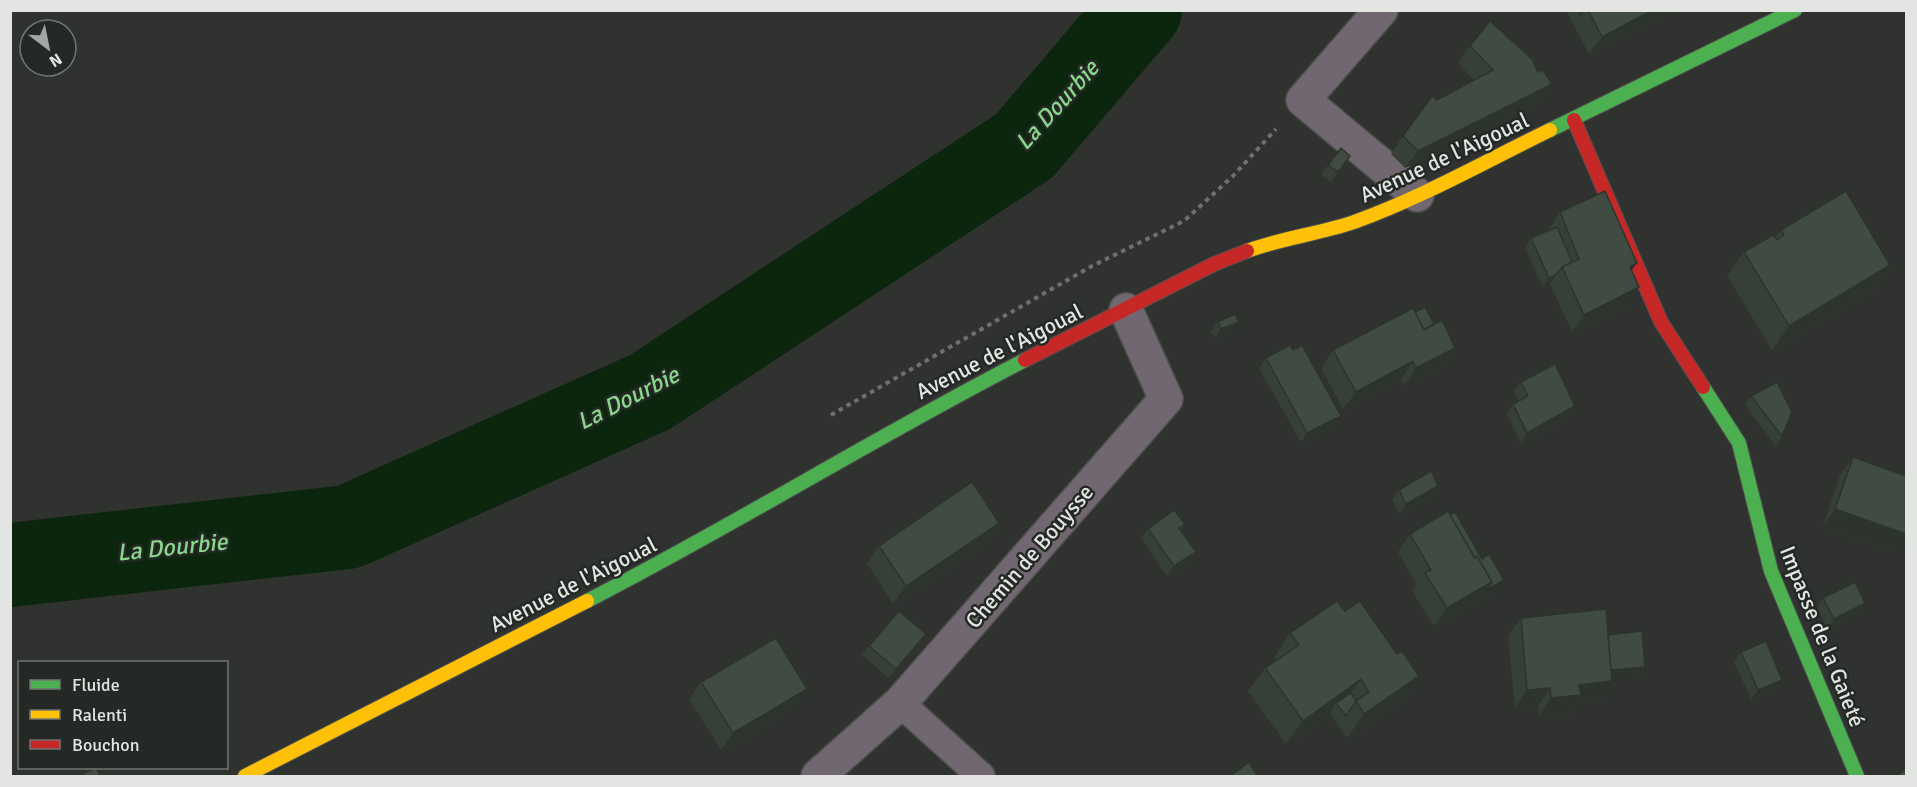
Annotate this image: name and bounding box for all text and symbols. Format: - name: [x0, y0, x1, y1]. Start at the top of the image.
- north arrow: [18, 18, 78, 78]
- text: N: [45, 48, 65, 71]
- water label: La Dourbie: [1009, 53, 1106, 156]
- street label: Avenue de l'Aigoual: [1355, 106, 1533, 208]
- street label: Avenue de l'Aigoual: [911, 298, 1087, 405]
- water label: La Dourbie: [572, 359, 685, 437]
- street label: Chemin de Bouysse: [960, 479, 1099, 634]
- water label: La Dourbie: [115, 526, 230, 568]
- street label: Avenue de l'Aigoual: [485, 531, 661, 638]
- street label: Impasse de la Gaieté: [1774, 542, 1871, 731]
- legend: [18, 661, 228, 769]
- text: Fluide: [72, 674, 120, 696]
- text: Ralenti: [72, 704, 127, 726]
- text: Bouchon: [72, 734, 140, 756]

